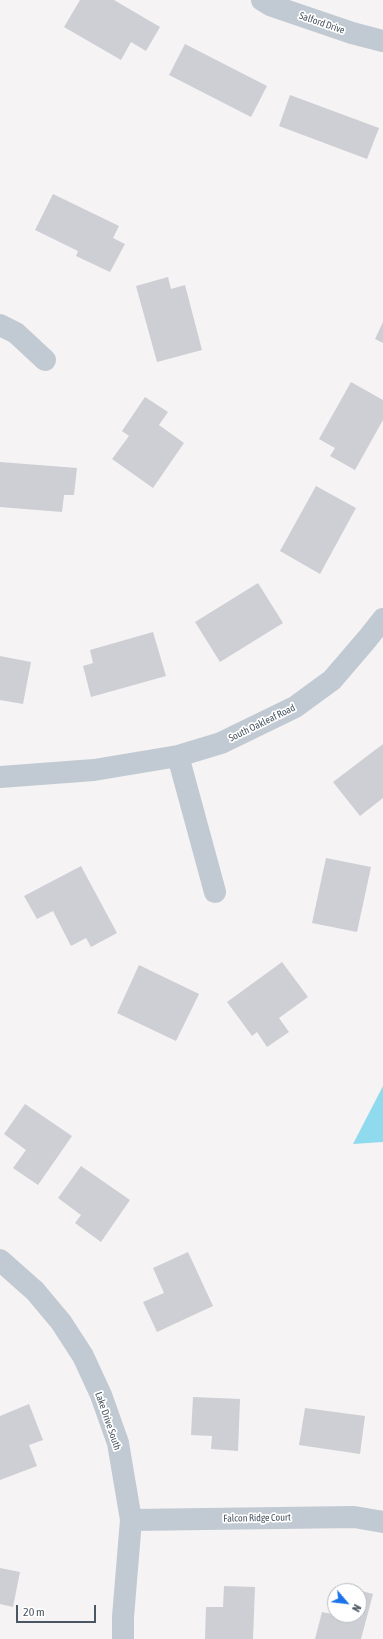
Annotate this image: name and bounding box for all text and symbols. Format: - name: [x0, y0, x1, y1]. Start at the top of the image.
- street label: Salford Drive: [298, 10, 346, 36]
- street label: South Oakleaf Road: [227, 702, 297, 744]
- street label: Lake Drive South: [92, 1390, 124, 1452]
- street label: Falcon Ridge Court: [223, 1511, 291, 1525]
- north arrow: [327, 1583, 367, 1623]
- scale bar: [18, 1597, 98, 1623]
- text: N: [350, 1602, 364, 1614]
- text: 20 m: [23, 1605, 45, 1619]

